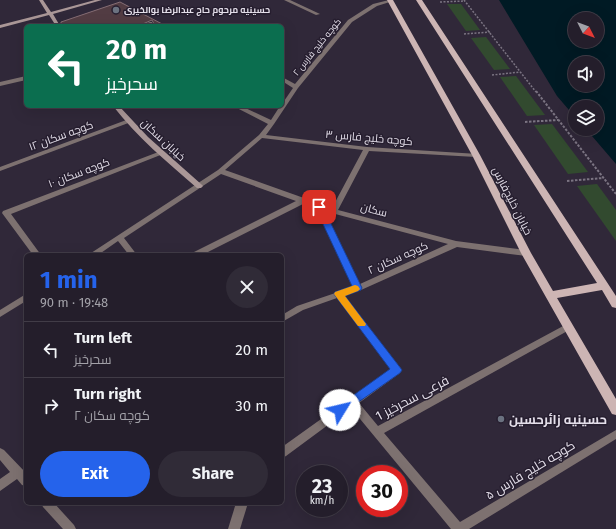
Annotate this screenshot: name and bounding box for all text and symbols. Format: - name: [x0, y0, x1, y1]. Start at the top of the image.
- marker: حسینیه مرحوم حاج عبدالرضا بوالخیری: [111, 5, 121, 15]
- place label: حسینیه مرحوم حاج عبدالرضا بوالخیری: [124, 5, 270, 17]
- north arrow: [568, 12, 604, 48]
- map controls: [568, 12, 604, 136]
- street label: کوچه خلیج فارس ۲: [291, 17, 344, 78]
- text: 20 m: [106, 33, 167, 66]
- icon: left: [40, 40, 92, 92]
- button: sound: [568, 56, 604, 92]
- text: سحرخیز: [106, 73, 158, 95]
- button: layers: [568, 100, 604, 136]
- street label: خیابان سکان: [138, 116, 188, 164]
- street label: کوچه سکان ۱۲: [27, 118, 95, 154]
- street label: کوچه خلیج فارس ۳: [325, 128, 413, 149]
- street label: کوچه سکان ۱۰: [47, 155, 112, 191]
- street label: خیابان خلیج‌فارس: [488, 165, 535, 238]
- pin: [302, 190, 336, 224]
- icon: arrive: [308, 196, 330, 218]
- street label: سکان: [359, 200, 389, 220]
- street label: کوچه سکان ۲: [366, 239, 430, 277]
- text: 1 min: [40, 266, 98, 294]
- button: close: [226, 266, 268, 308]
- text: 90 m · 19:48: [40, 295, 108, 310]
- text: Turn left: [74, 329, 132, 347]
- icon: left: [40, 339, 62, 361]
- text: 20 m: [235, 341, 268, 359]
- text: سحرخیز: [74, 352, 111, 367]
- street label: فرعی سحرخیز 1: [373, 372, 451, 424]
- text: Turn right: [74, 385, 141, 403]
- position arrow: [319, 389, 361, 431]
- icon: right: [40, 395, 62, 417]
- text: 30 m: [235, 397, 268, 415]
- text: کوچه سکان ۲: [74, 408, 150, 423]
- place label: حسینیه زائرحسین: [509, 412, 607, 428]
- marker: حسینیه زائرحسین: [496, 414, 506, 424]
- street label: کوچه خلیج فارس ۵: [482, 437, 579, 504]
- button: Exit: [40, 451, 150, 497]
- button: Share: [158, 451, 268, 497]
- speed limit sign: 30: [356, 465, 408, 517]
- text: 23: [312, 474, 332, 498]
- text: km/h: [310, 495, 334, 507]

